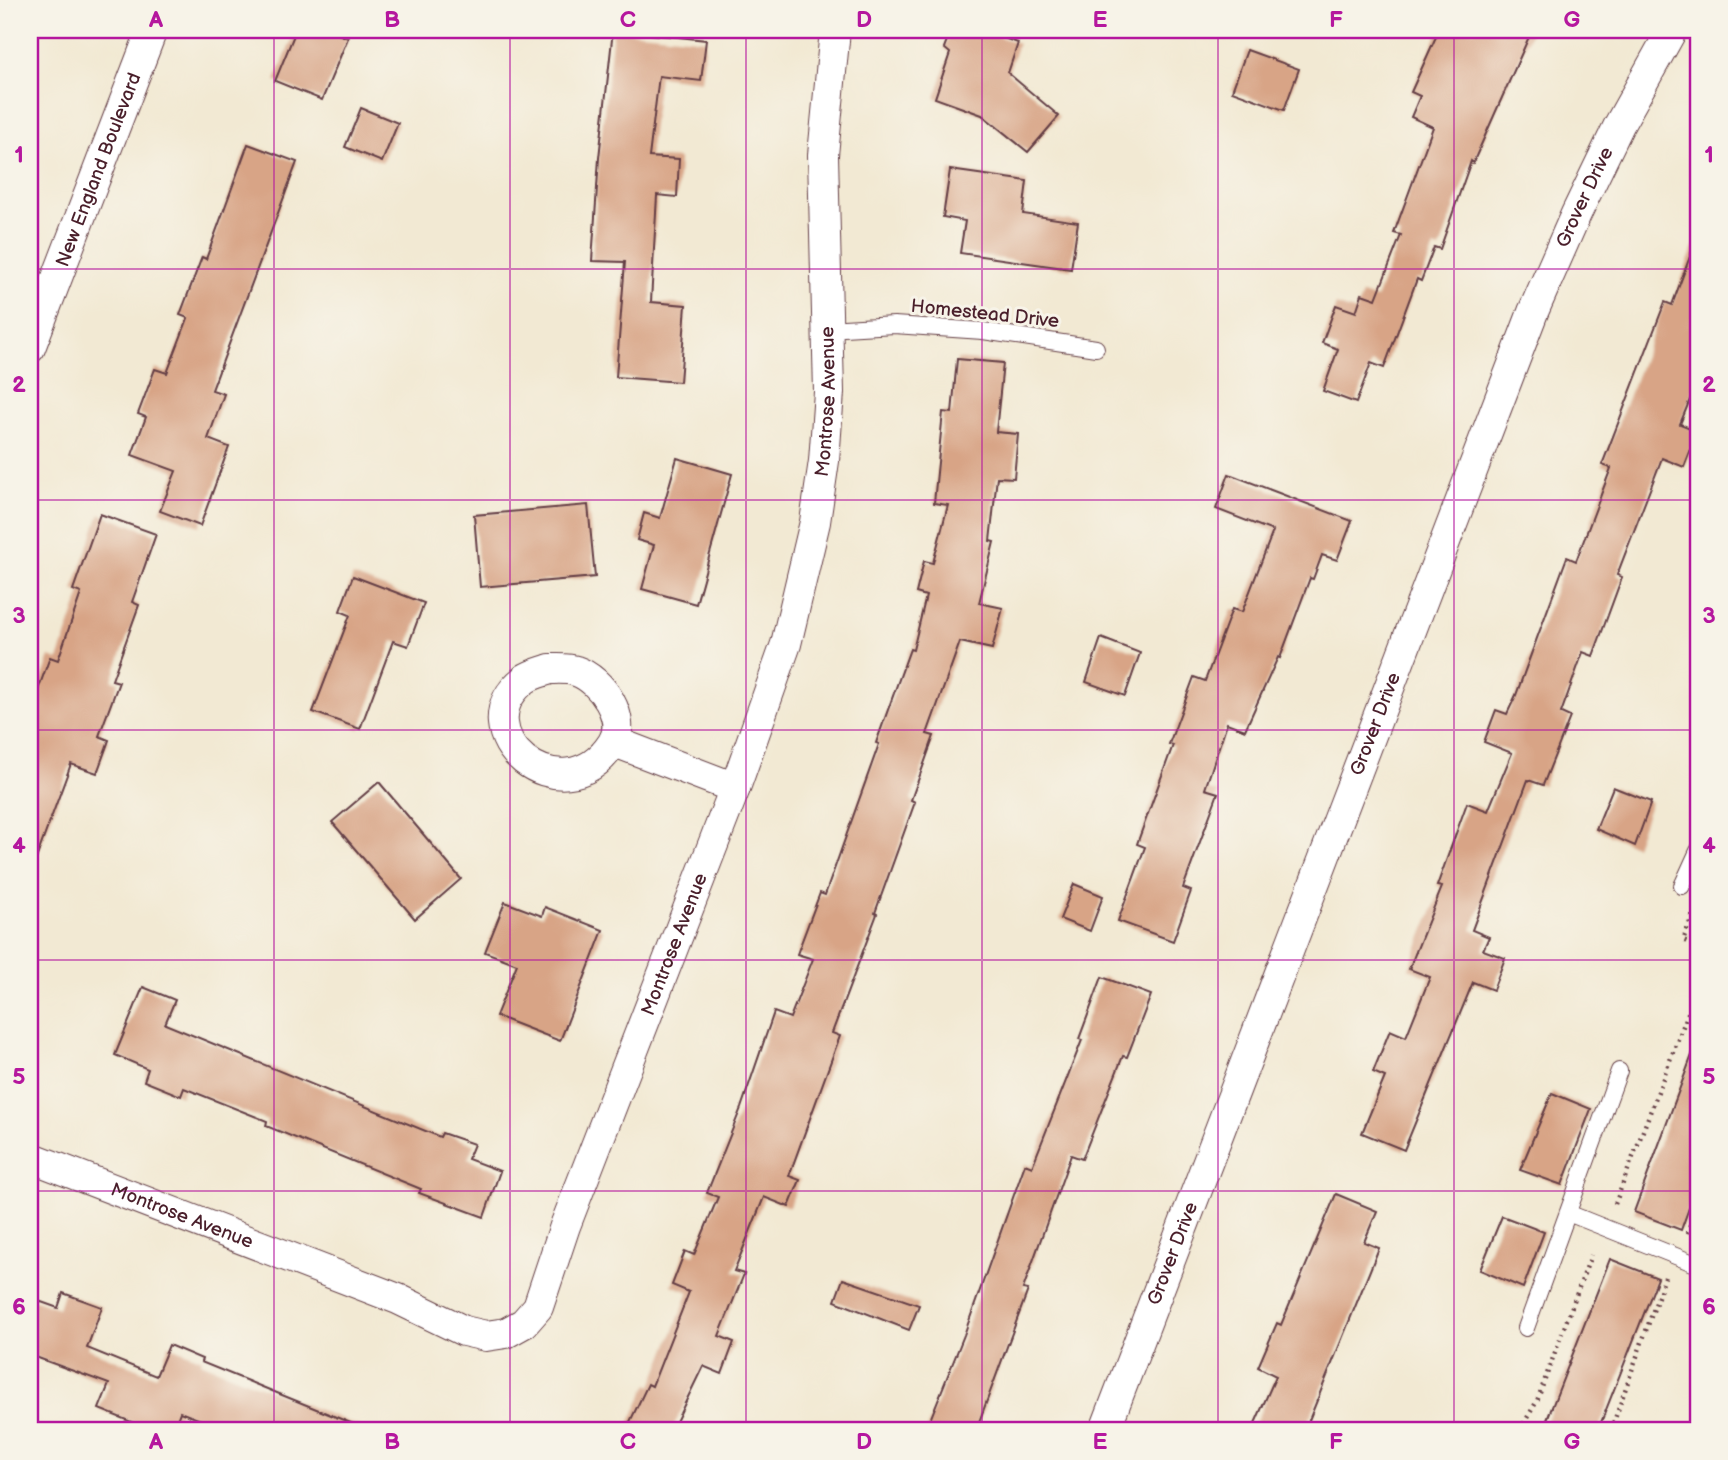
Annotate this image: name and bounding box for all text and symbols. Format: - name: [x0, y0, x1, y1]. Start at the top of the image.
- text: A: [148, 6, 164, 34]
- text: B: [384, 6, 400, 34]
- text: C: [620, 6, 636, 34]
- text: D: [856, 6, 872, 34]
- text: E: [1093, 6, 1108, 34]
- text: F: [1329, 6, 1343, 34]
- text: G: [1564, 6, 1581, 34]
- street label: New England Boulevard: [51, 69, 146, 270]
- text: 1: [14, 141, 24, 169]
- text: 1: [1704, 141, 1714, 169]
- street label: Grover Drive: [1551, 143, 1618, 251]
- street label: Homestead Drive: [910, 295, 1060, 333]
- street label: Montrose Avenue: [810, 326, 841, 478]
- text: 2: [12, 371, 26, 399]
- text: 2: [1702, 371, 1716, 399]
- text: 3: [12, 602, 26, 630]
- text: 3: [1702, 602, 1716, 630]
- street label: Grover Drive: [1345, 669, 1405, 779]
- text: 4: [12, 832, 26, 860]
- text: 4: [1702, 832, 1716, 860]
- street label: Montrose Avenue: [636, 870, 712, 1019]
- text: 5: [12, 1063, 26, 1091]
- text: 5: [1702, 1063, 1716, 1091]
- street label: Montrose Avenue: [108, 1178, 257, 1254]
- street label: Grover Drive: [1142, 1199, 1203, 1308]
- text: 6: [12, 1293, 26, 1321]
- text: 6: [1702, 1293, 1716, 1321]
- text: A: [148, 1428, 164, 1456]
- text: B: [384, 1428, 400, 1456]
- text: C: [620, 1428, 636, 1456]
- text: D: [856, 1428, 872, 1456]
- text: E: [1093, 1428, 1108, 1456]
- text: F: [1329, 1428, 1343, 1456]
- text: G: [1564, 1428, 1581, 1456]

